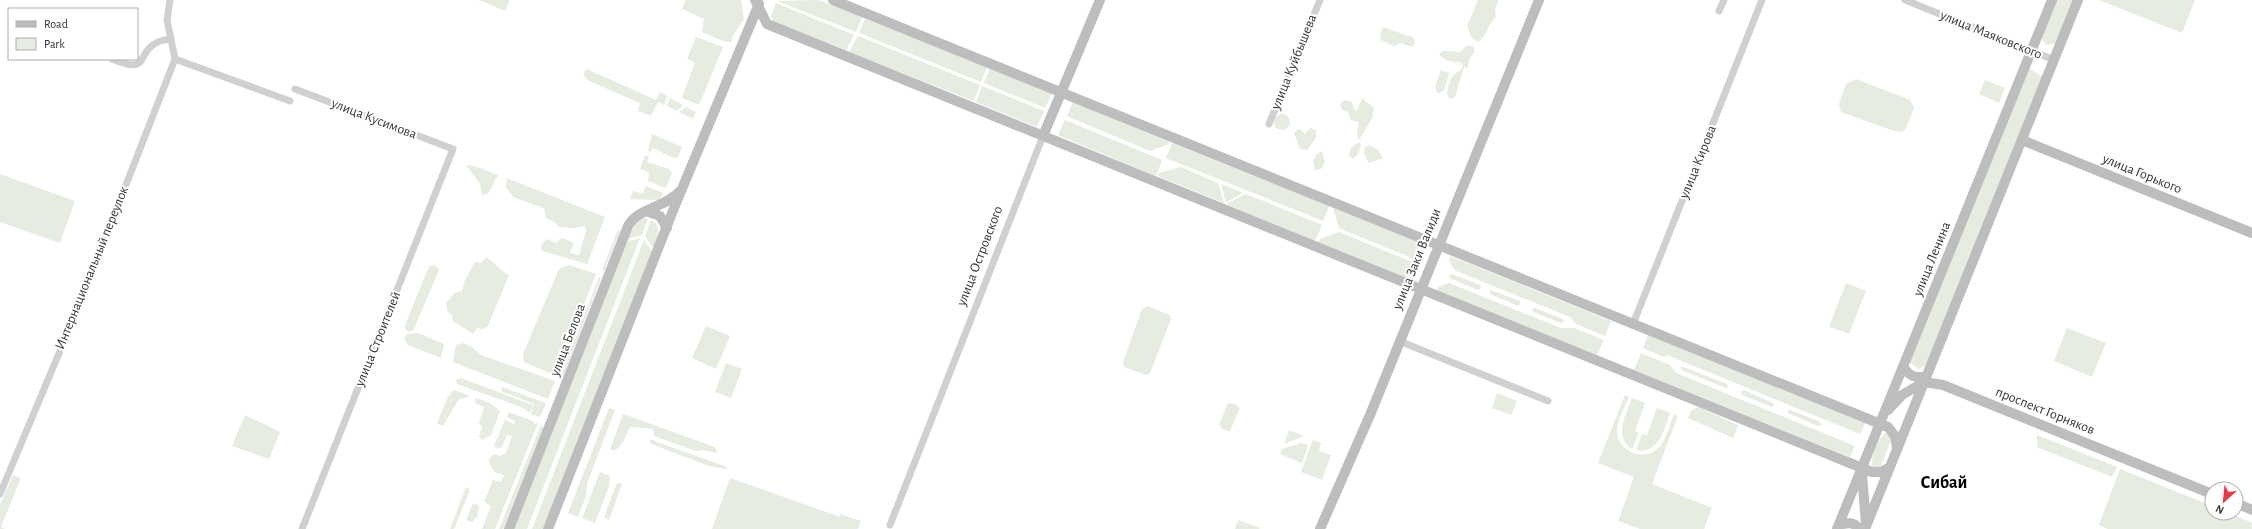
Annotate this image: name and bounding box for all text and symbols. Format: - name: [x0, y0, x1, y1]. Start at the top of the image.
- legend: [8, 8, 138, 60]
- street label: улица Маяковского: [1937, 8, 2044, 62]
- street label: улица Куйбышева: [1268, 12, 1320, 112]
- text: Road: [44, 18, 68, 30]
- text: Park: [44, 38, 65, 50]
- street label: улица Кусимова: [328, 96, 419, 142]
- street label: улица Кирова: [1677, 123, 1719, 202]
- street label: улица Горького: [2099, 151, 2184, 196]
- street label: Интернациональный переулок: [53, 184, 131, 352]
- street label: улица Островского: [954, 204, 1006, 309]
- street label: улица Заки Валиди: [1390, 206, 1444, 312]
- street label: улица Ленина: [1910, 219, 1953, 299]
- street label: улица Строителей: [352, 290, 403, 389]
- street label: улица Белова: [547, 301, 588, 379]
- street label: проспект Горняков: [1993, 385, 2097, 437]
- district label: Сибай: [1921, 474, 1967, 492]
- north arrow: [2204, 481, 2244, 521]
- text: N: [2214, 503, 2226, 516]

